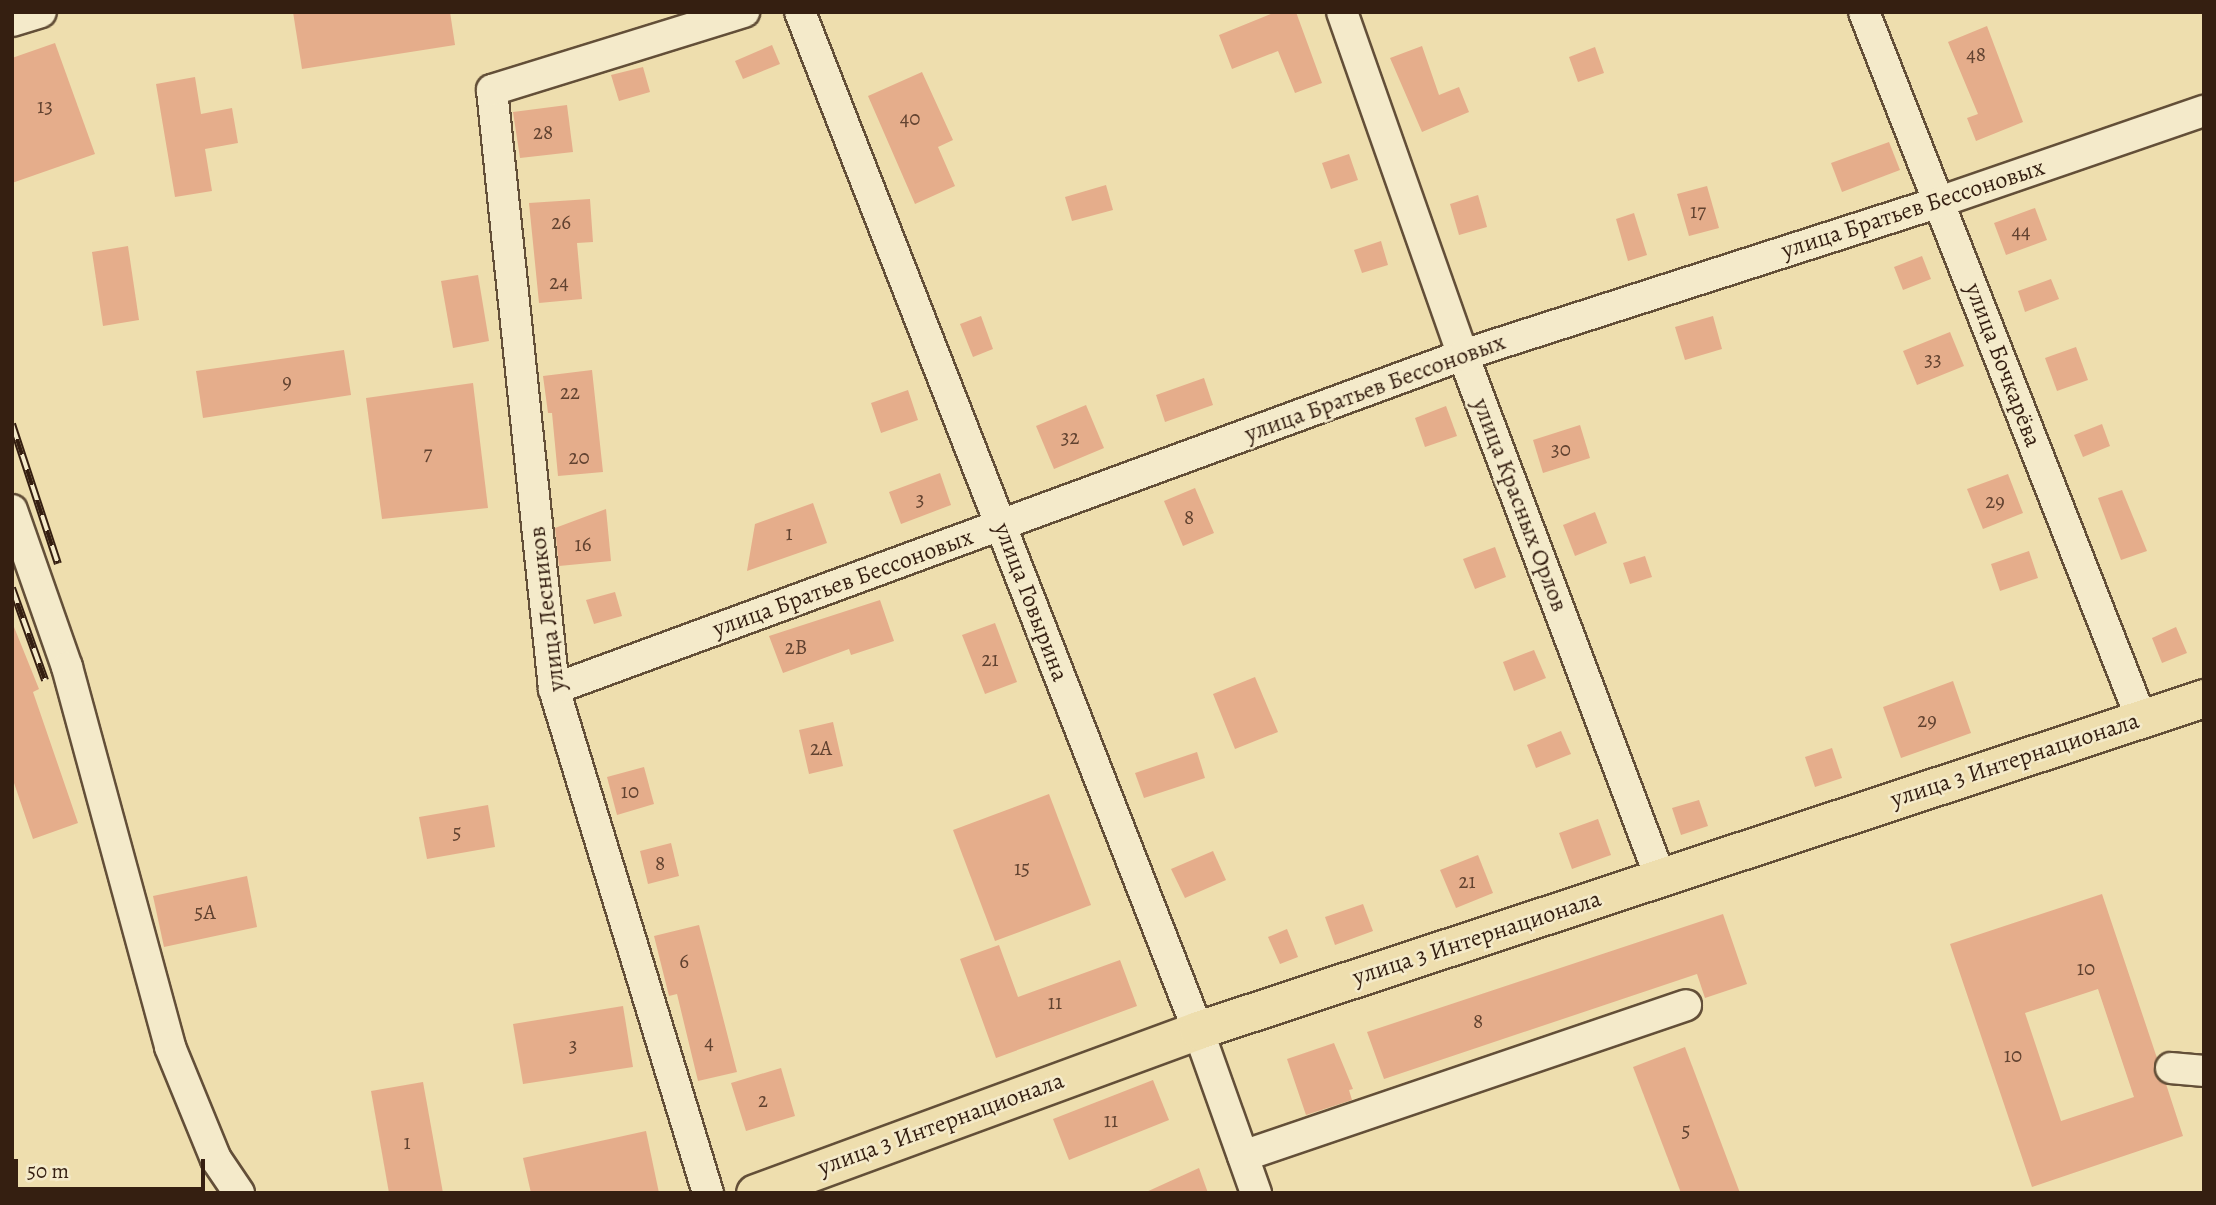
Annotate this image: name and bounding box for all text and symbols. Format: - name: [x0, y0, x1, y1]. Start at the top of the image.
- house number: 48: [1966, 41, 1986, 67]
- house number: 13: [37, 93, 53, 119]
- house number: 40: [900, 105, 920, 131]
- house number: 28: [533, 119, 553, 145]
- street label: улица Братьев Бессоновых: [1778, 153, 2048, 265]
- house number: 17: [1690, 198, 1706, 224]
- house number: 26: [551, 209, 571, 235]
- house number: 44: [2011, 218, 2031, 244]
- house number: 24: [549, 269, 569, 295]
- street label: улица Бочкарёва: [1959, 279, 2047, 451]
- street label: улица Братьев Бессоновых: [1241, 327, 1509, 449]
- house number: 33: [1924, 346, 1942, 372]
- house number: 9: [282, 368, 292, 394]
- house number: 22: [560, 379, 580, 405]
- street label: улица Красных Орлов: [1466, 394, 1574, 616]
- house number: 32: [1061, 424, 1079, 450]
- house number: 30: [1551, 436, 1571, 462]
- house number: 7: [424, 440, 432, 466]
- house number: 20: [568, 444, 590, 470]
- house number: 3: [916, 486, 924, 512]
- house number: 29: [1985, 488, 2005, 514]
- house number: 8: [1184, 504, 1194, 530]
- street label: улица Говырина: [988, 519, 1074, 685]
- house number: 1: [785, 520, 793, 546]
- street label: улица Братьев Бессоновых: [709, 522, 977, 644]
- street label: улица Лесников: [523, 525, 571, 693]
- house number: 16: [575, 531, 591, 557]
- house number: 2В: [785, 634, 807, 660]
- house number: 21: [981, 646, 999, 672]
- street label: улица 3 Интернационала: [1887, 706, 2143, 814]
- house number: 29: [1917, 707, 1937, 733]
- house number: 2А: [810, 735, 832, 761]
- house number: 10: [621, 778, 639, 804]
- house number: 5: [452, 819, 462, 845]
- house number: 8: [655, 850, 665, 876]
- house number: 15: [1014, 855, 1030, 881]
- house number: 21: [1458, 868, 1476, 894]
- street label: улица 3 Интернационала: [1349, 884, 1605, 992]
- house number: 5А: [194, 899, 216, 925]
- house number: 6: [679, 948, 689, 974]
- house number: 10: [2077, 955, 2095, 981]
- house number: 11: [1048, 989, 1062, 1015]
- house number: 8: [1473, 1008, 1483, 1034]
- house number: 4: [704, 1029, 714, 1055]
- house number: 3: [569, 1032, 577, 1058]
- house number: 10: [2004, 1042, 2022, 1068]
- street label: улица 3 Интернационала: [814, 1066, 1068, 1182]
- house number: 2: [758, 1087, 768, 1113]
- house number: 11: [1104, 1107, 1118, 1133]
- house number: 5: [1681, 1117, 1691, 1143]
- house number: 1: [403, 1129, 411, 1155]
- scale bar: [18, 1146, 208, 1190]
- text: 50 m: [27, 1157, 69, 1185]

